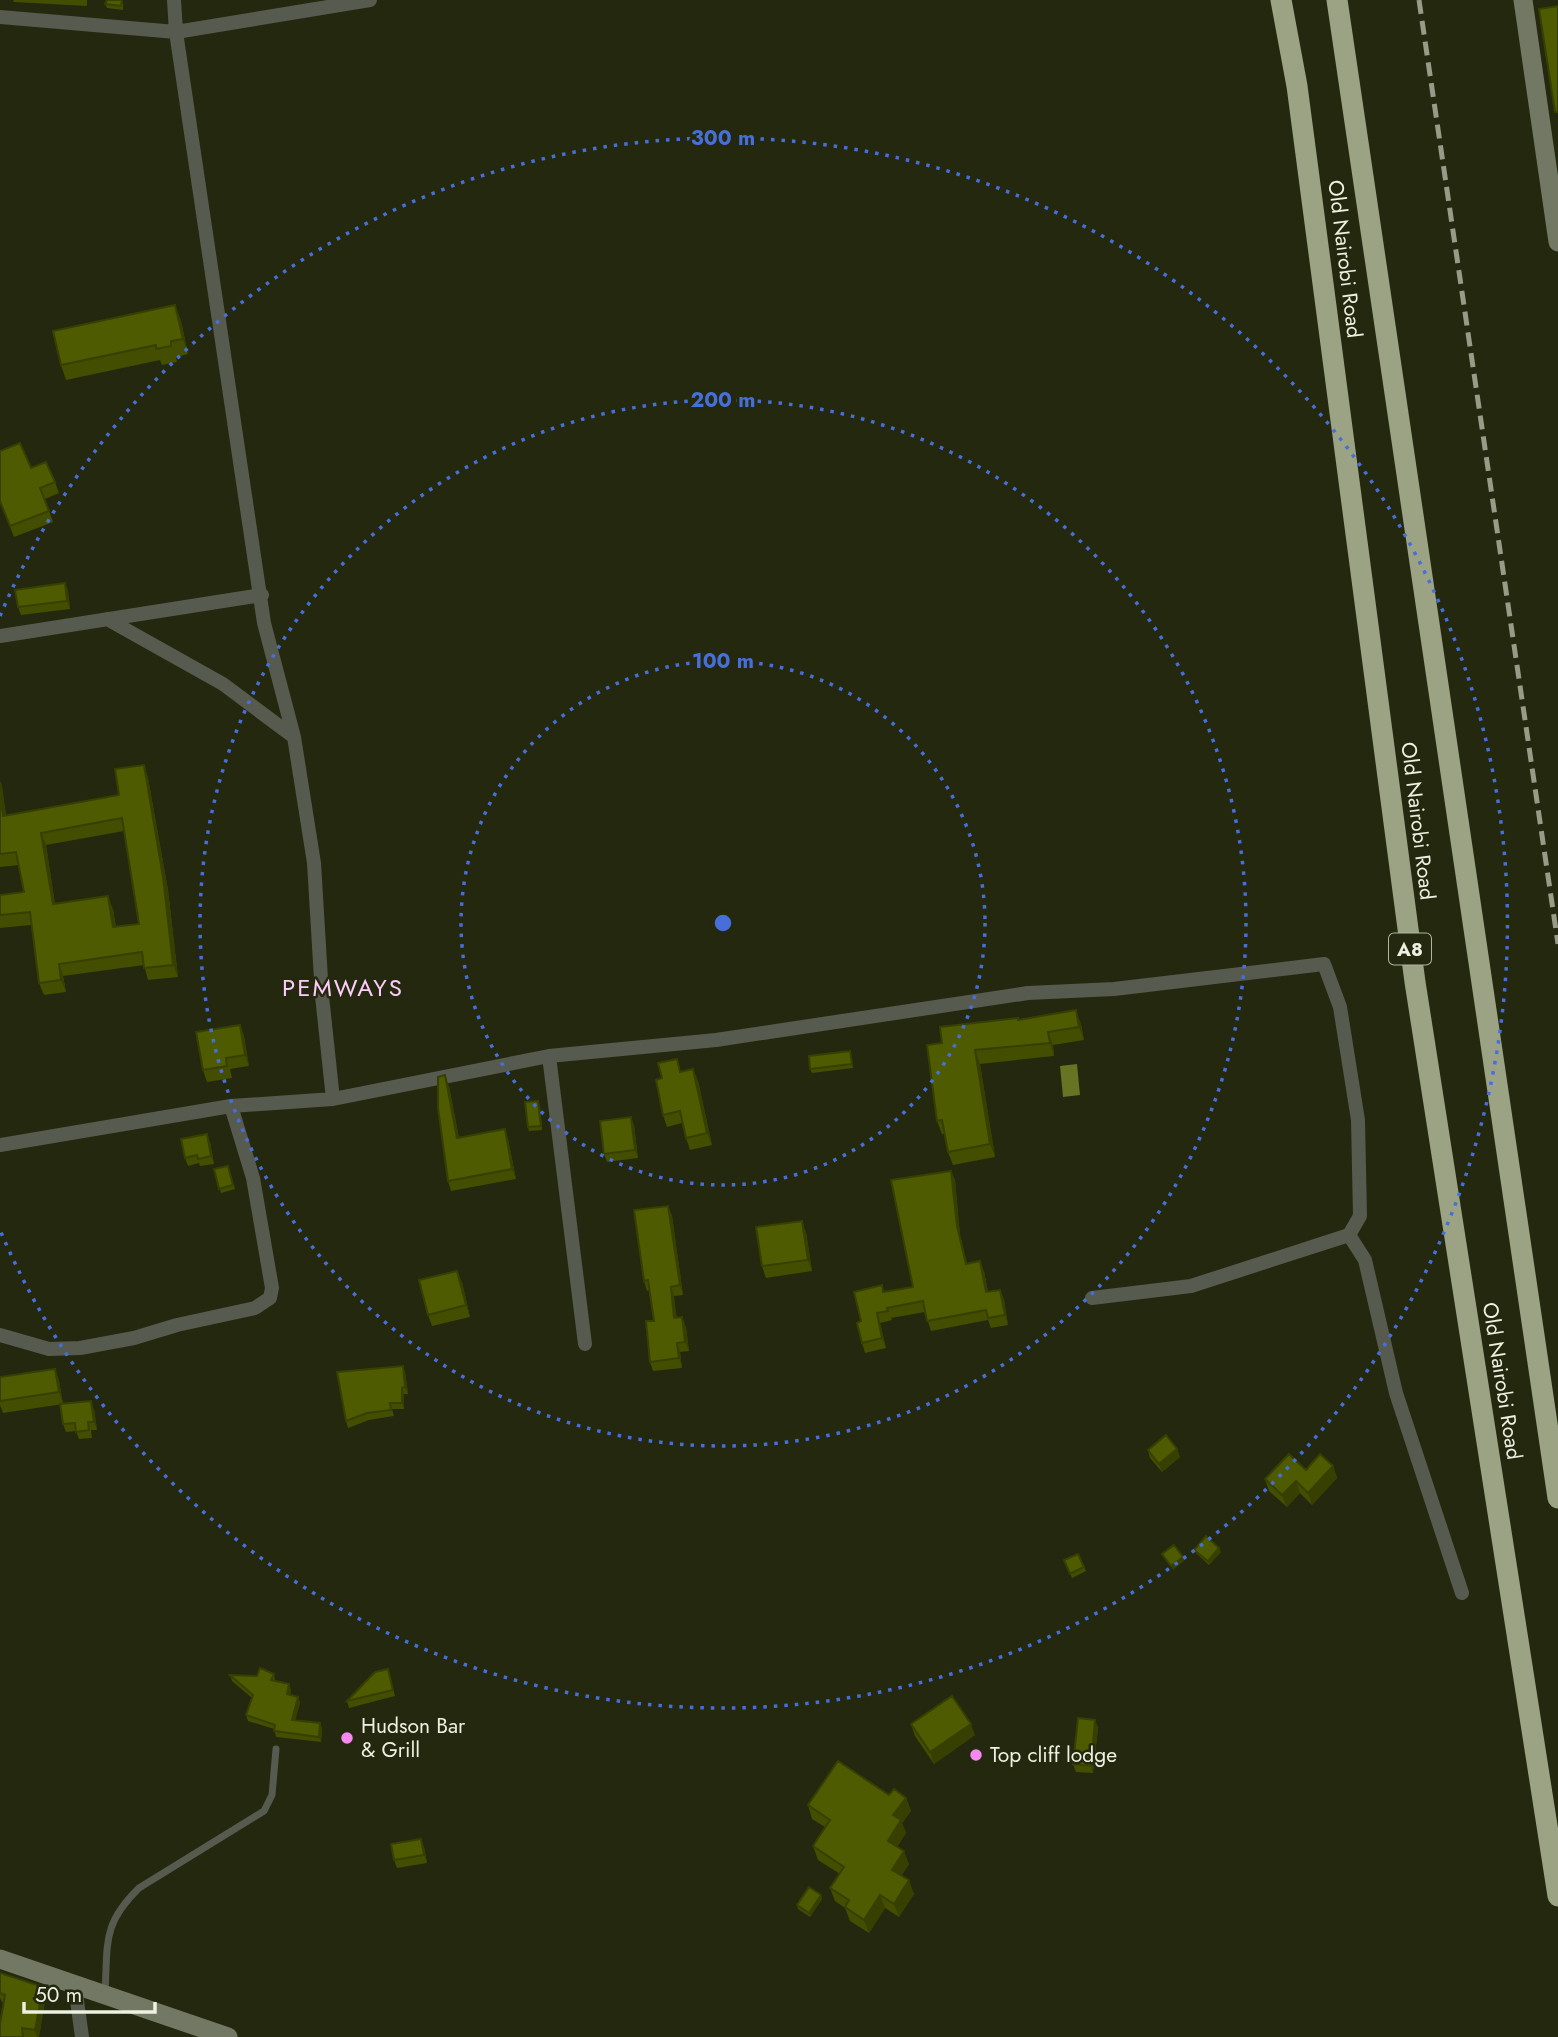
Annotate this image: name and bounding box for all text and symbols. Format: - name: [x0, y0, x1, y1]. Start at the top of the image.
- text: 300 m: [691, 123, 755, 153]
- street label: Old Nairobi Road: [1320, 178, 1370, 340]
- text: 200 m: [690, 385, 756, 415]
- text: 100 m: [692, 646, 754, 676]
- street label: Old Nairobi Road: [1393, 740, 1443, 902]
- centre of rings: [711, 911, 735, 935]
- road number: A8: [1389, 934, 1431, 965]
- district label: PEMWAYS: [282, 970, 404, 1005]
- street label: Old Nairobi Road: [1475, 1300, 1529, 1462]
- place label: Hudson Bar & Grill: [361, 1711, 466, 1765]
- marker: Hudson Bar & Grill: [339, 1730, 355, 1746]
- place label: Top cliff lodge: [990, 1740, 1117, 1770]
- marker: Top cliff lodge: [968, 1747, 984, 1763]
- scale bar: [24, 1970, 156, 2014]
- text: 50 m: [35, 1980, 82, 2010]

